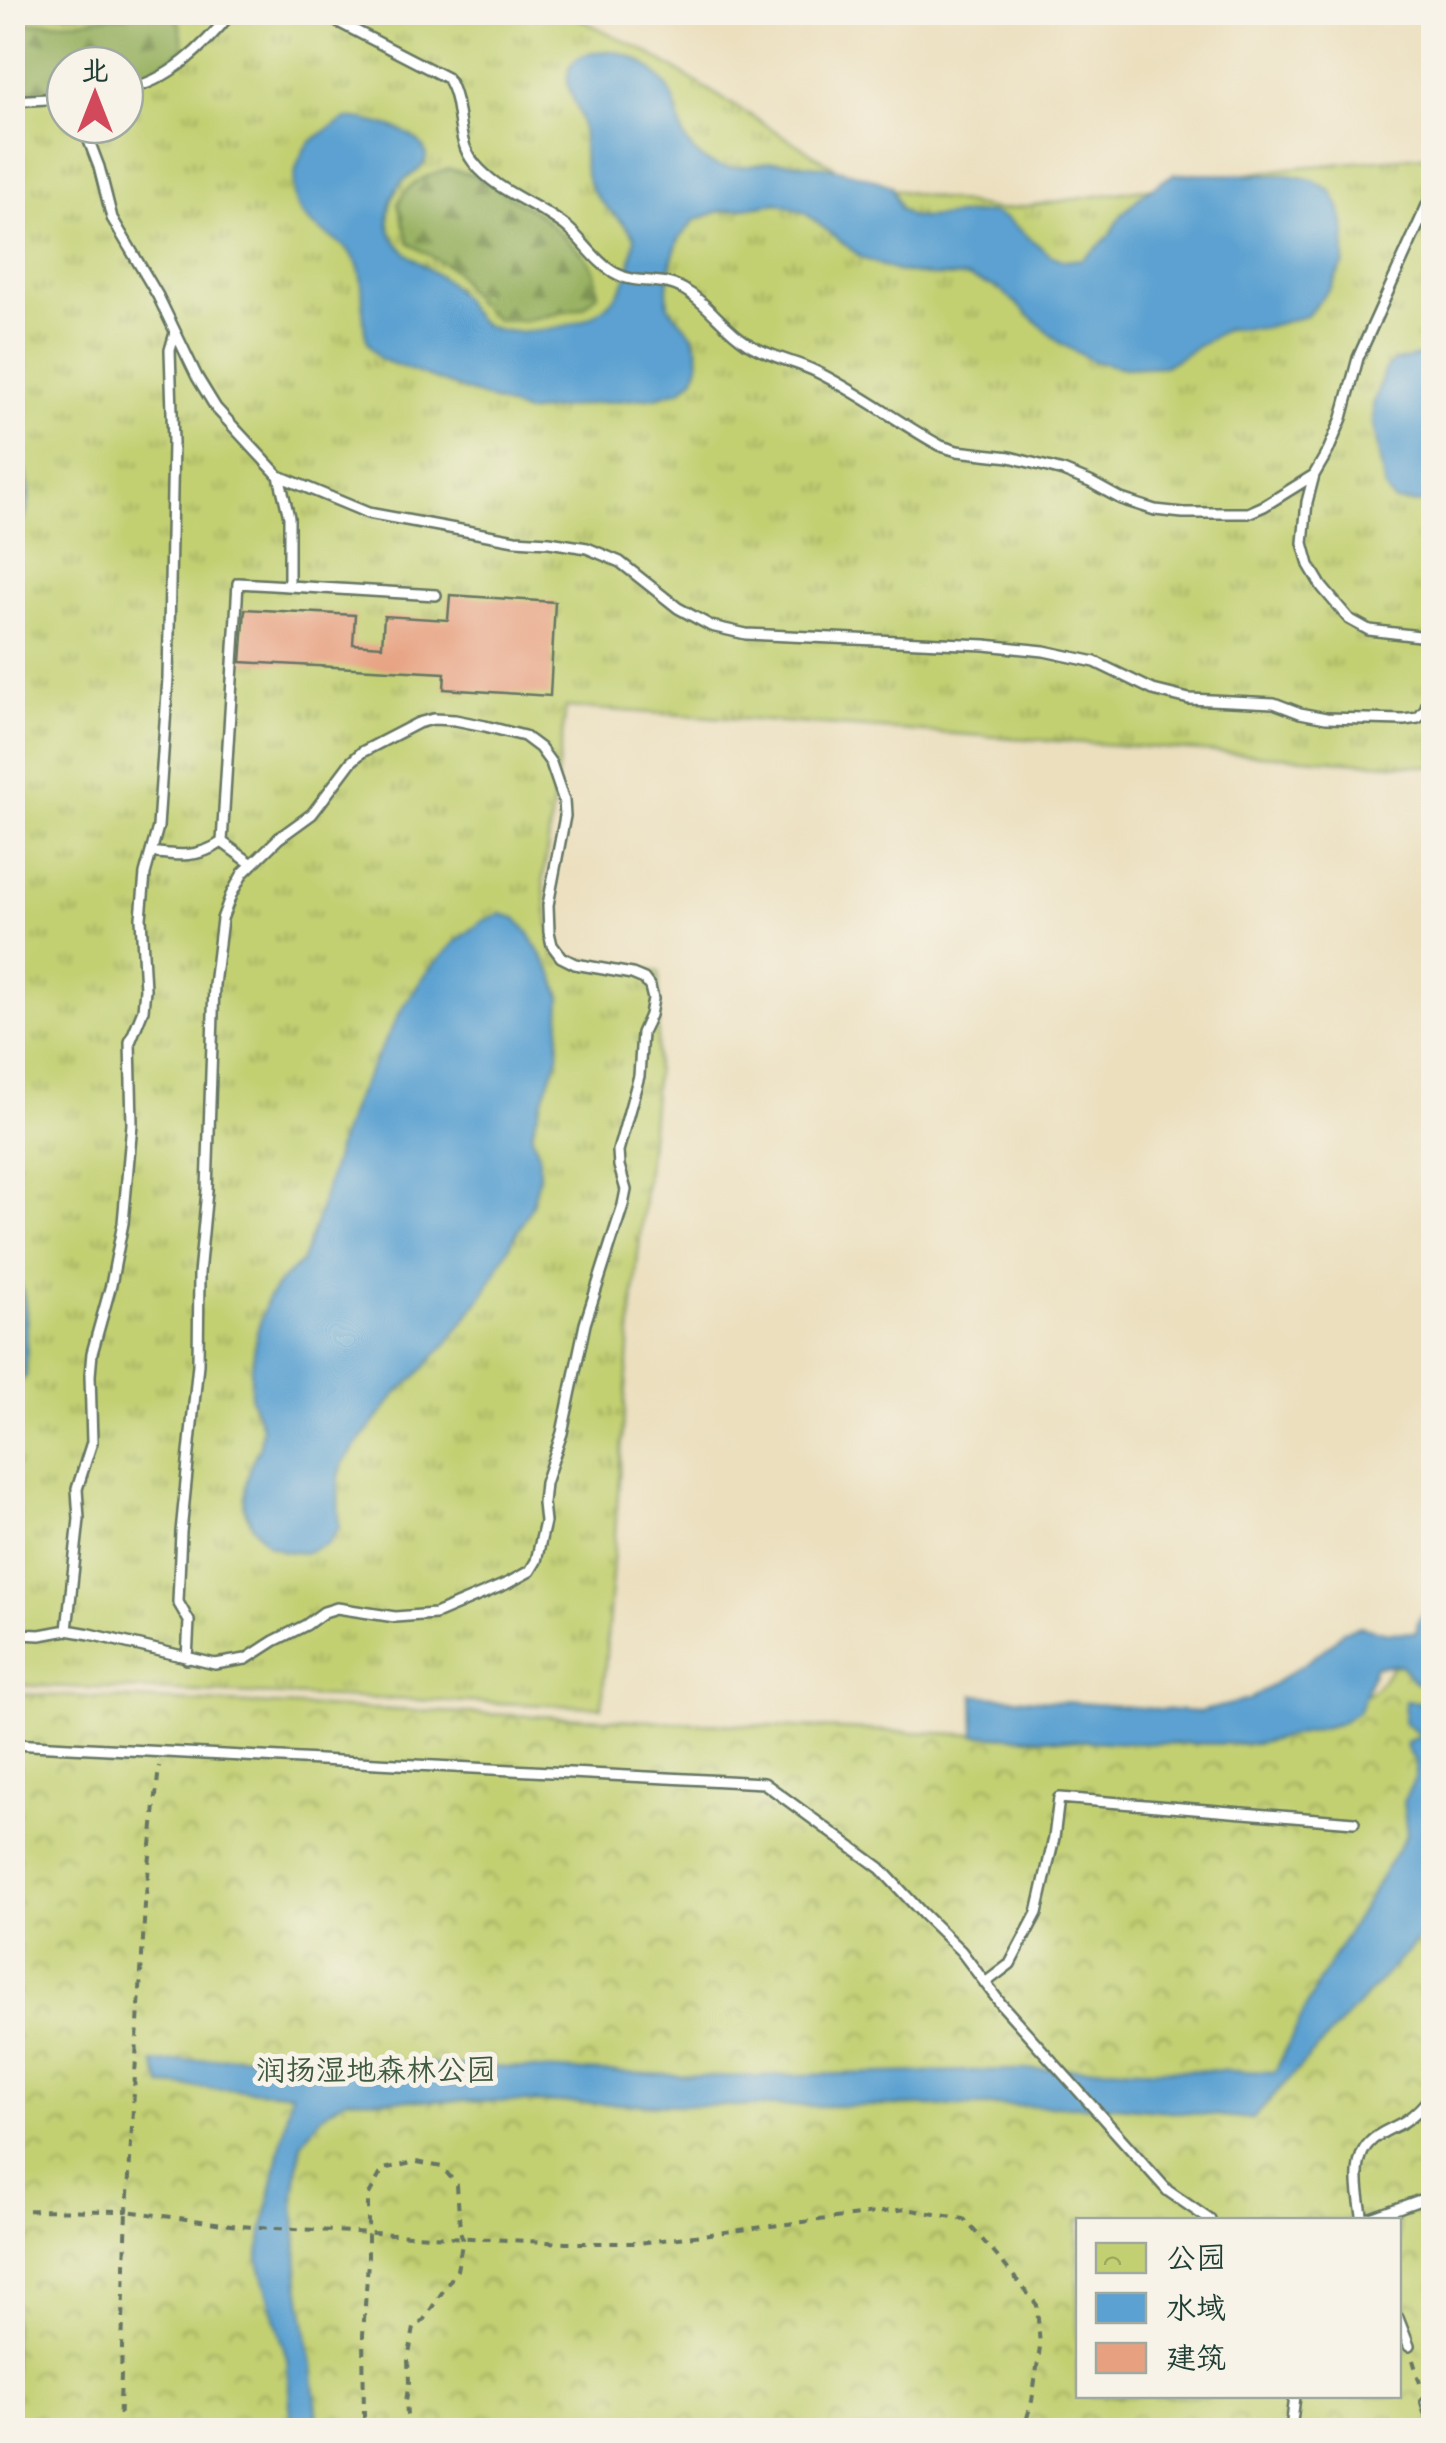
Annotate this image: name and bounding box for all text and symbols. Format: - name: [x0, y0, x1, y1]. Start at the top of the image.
- north arrow: [45, 45, 145, 145]
- text: 北: [81, 51, 109, 89]
- park label: 润扬湿地森林公园: [256, 2049, 496, 2090]
- legend: [1076, 2218, 1401, 2398]
- text: 公园: [1166, 2237, 1226, 2278]
- text: 水域: [1166, 2287, 1226, 2328]
- text: 建筑: [1166, 2337, 1226, 2378]

